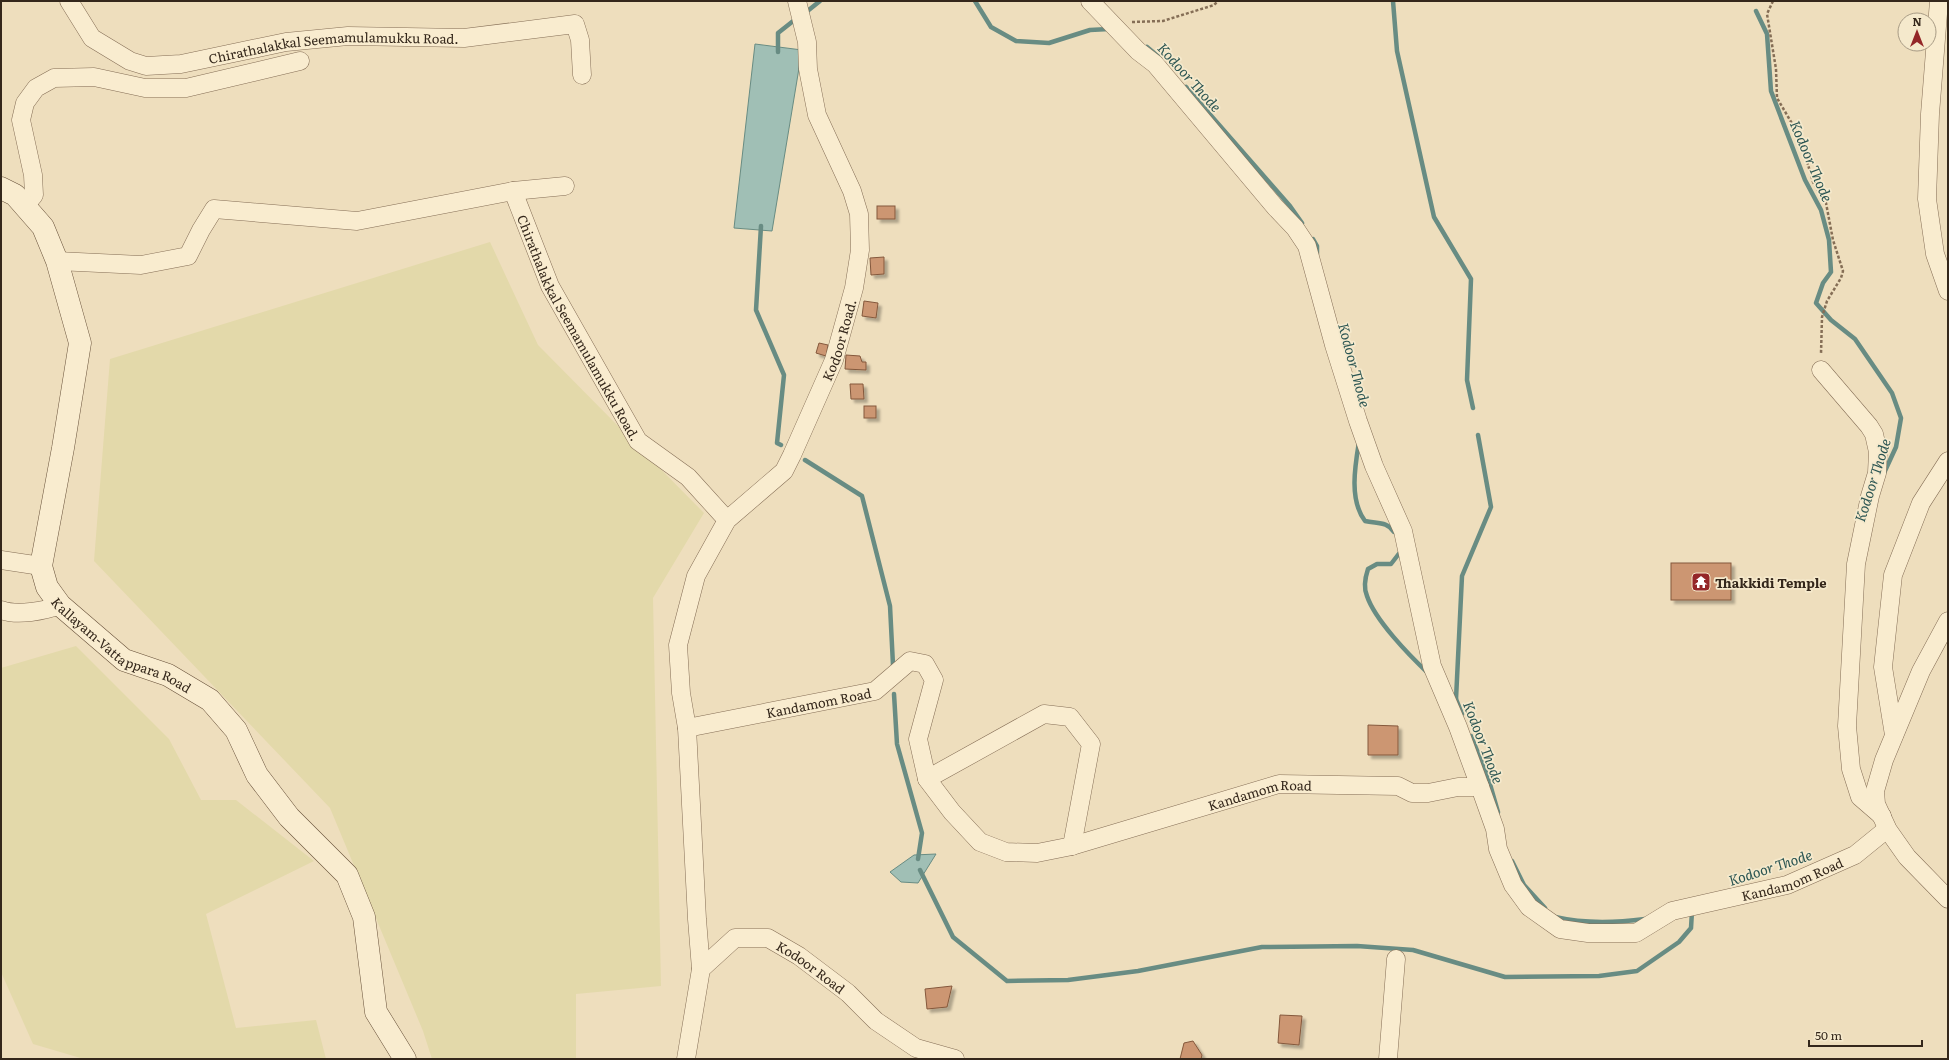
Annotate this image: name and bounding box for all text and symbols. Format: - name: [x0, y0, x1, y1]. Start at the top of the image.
- north arrow: [1897, 12, 1937, 52]
- text: N: [1912, 13, 1922, 29]
- street label: Chirathalakkal Seemamulamukku Road.: [206, 26, 459, 68]
- water label: Kodoor Thode: [1154, 38, 1227, 116]
- water label: Kodoor Thode: [1786, 117, 1838, 205]
- street label: Chirathalakkal Seemamulamukku Road.: [514, 212, 645, 444]
- street label: Kodoor Road.: [817, 297, 860, 384]
- water label: Kodoor Thode: [1334, 321, 1376, 410]
- water label: Kodoor Thode: [1849, 435, 1895, 524]
- temple icon: Thakkidi Temple: [1690, 571, 1712, 593]
- place label: Thakkidi Temple: [1715, 573, 1827, 592]
- street label: Kallayam-Vattappara Road: [48, 593, 195, 697]
- street label: Kandamom Road: [764, 682, 873, 722]
- water label: Kodoor Thode: [1459, 698, 1509, 786]
- street label: Kandamom Road: [1205, 775, 1312, 814]
- water label: Kodoor Thode: [1726, 844, 1815, 890]
- street label: Kandamom Road: [1739, 852, 1846, 905]
- street label: Kodoor Road: [773, 936, 850, 997]
- scale bar: [1809, 1022, 1922, 1048]
- text: 50 m: [1815, 1026, 1842, 1044]

